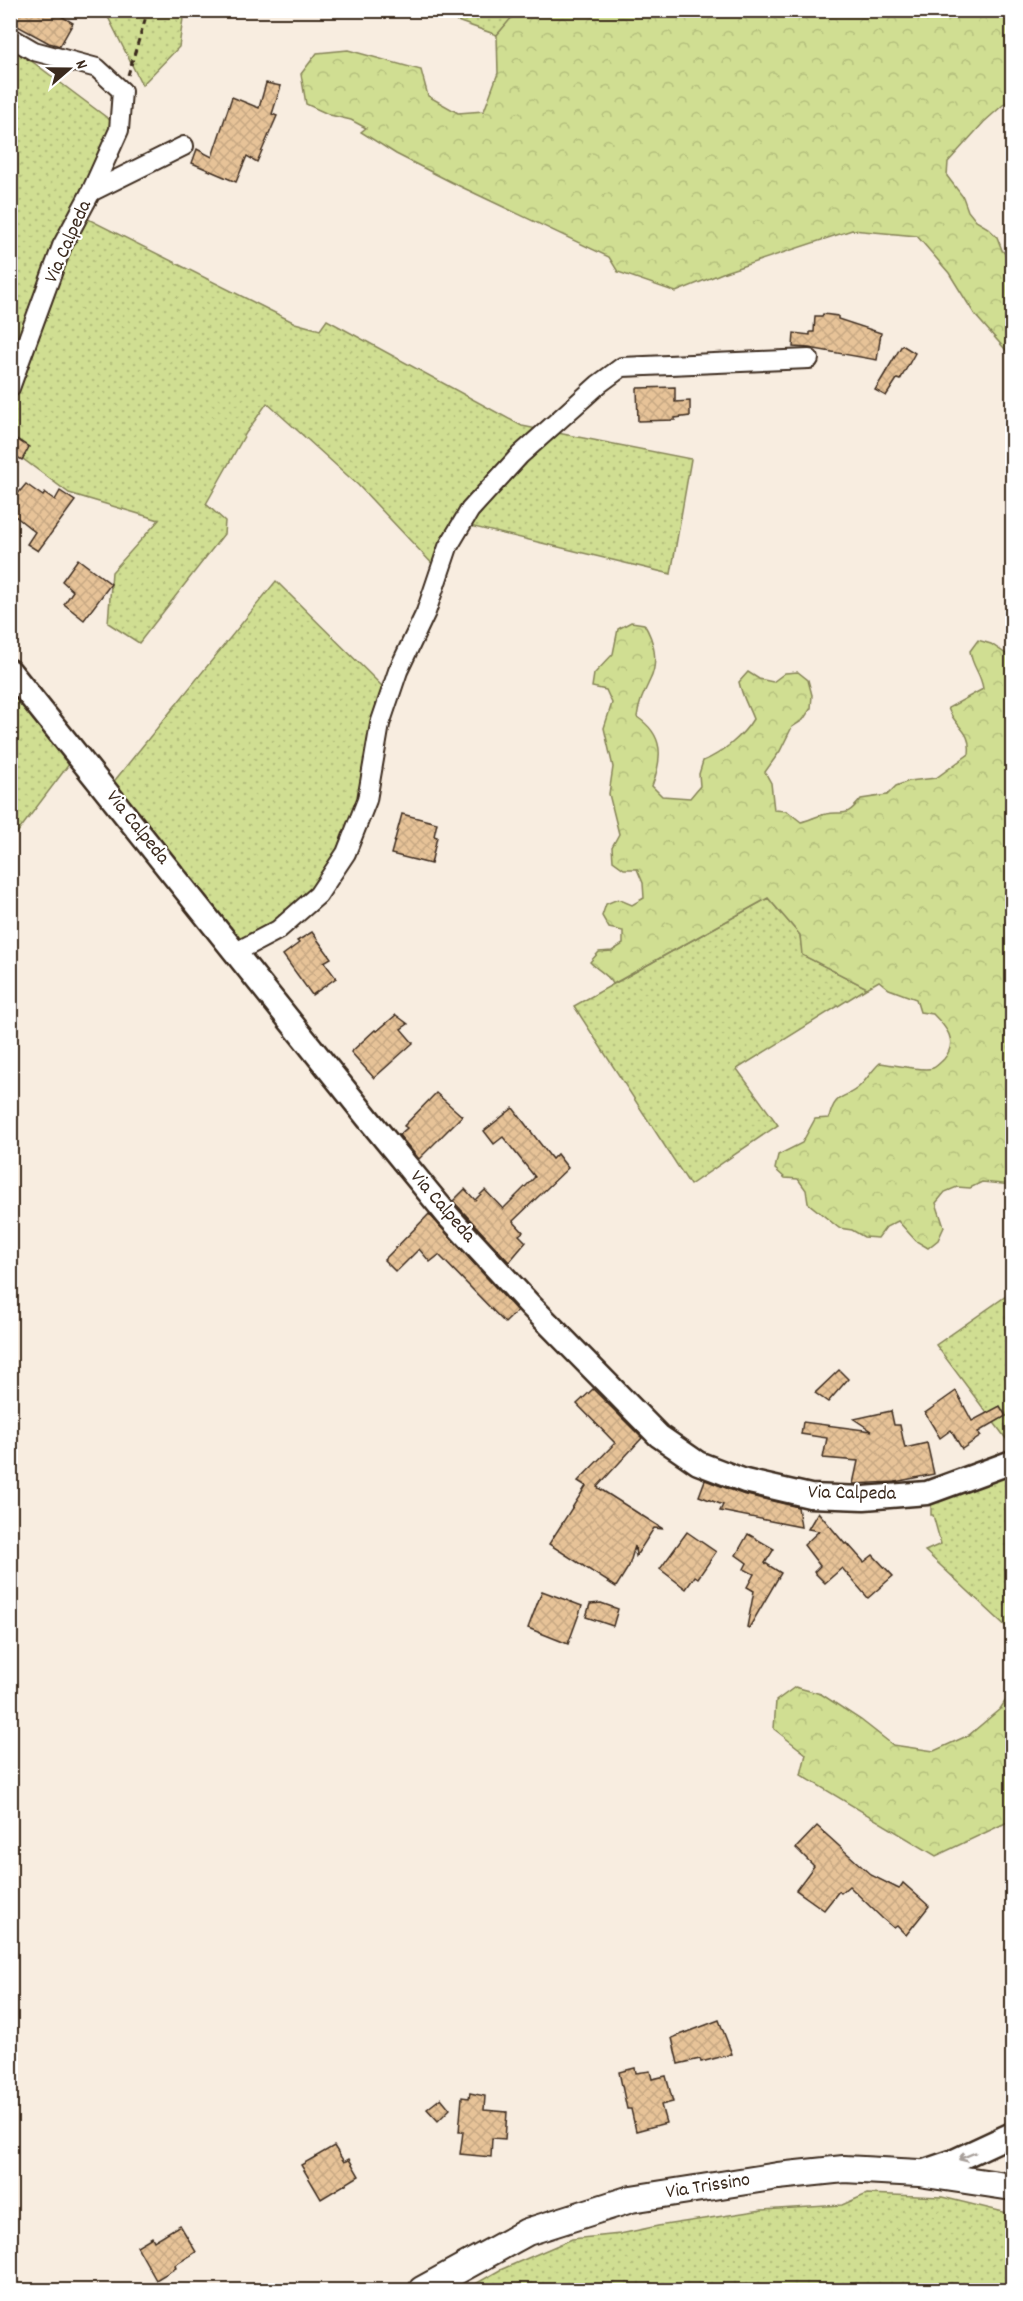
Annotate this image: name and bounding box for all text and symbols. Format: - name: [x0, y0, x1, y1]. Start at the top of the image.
- north arrow: [39, 39, 99, 99]
- text: N: [69, 57, 93, 72]
- street label: Via Calpeda: [38, 196, 100, 288]
- street label: Via Calpeda: [98, 785, 176, 871]
- street label: Via Calpeda: [403, 1165, 482, 1250]
- street label: Via Calpeda: [808, 1479, 897, 1509]
- one-way arrow: [958, 2151, 977, 2162]
- street label: Via Trissino: [664, 2167, 752, 2207]

